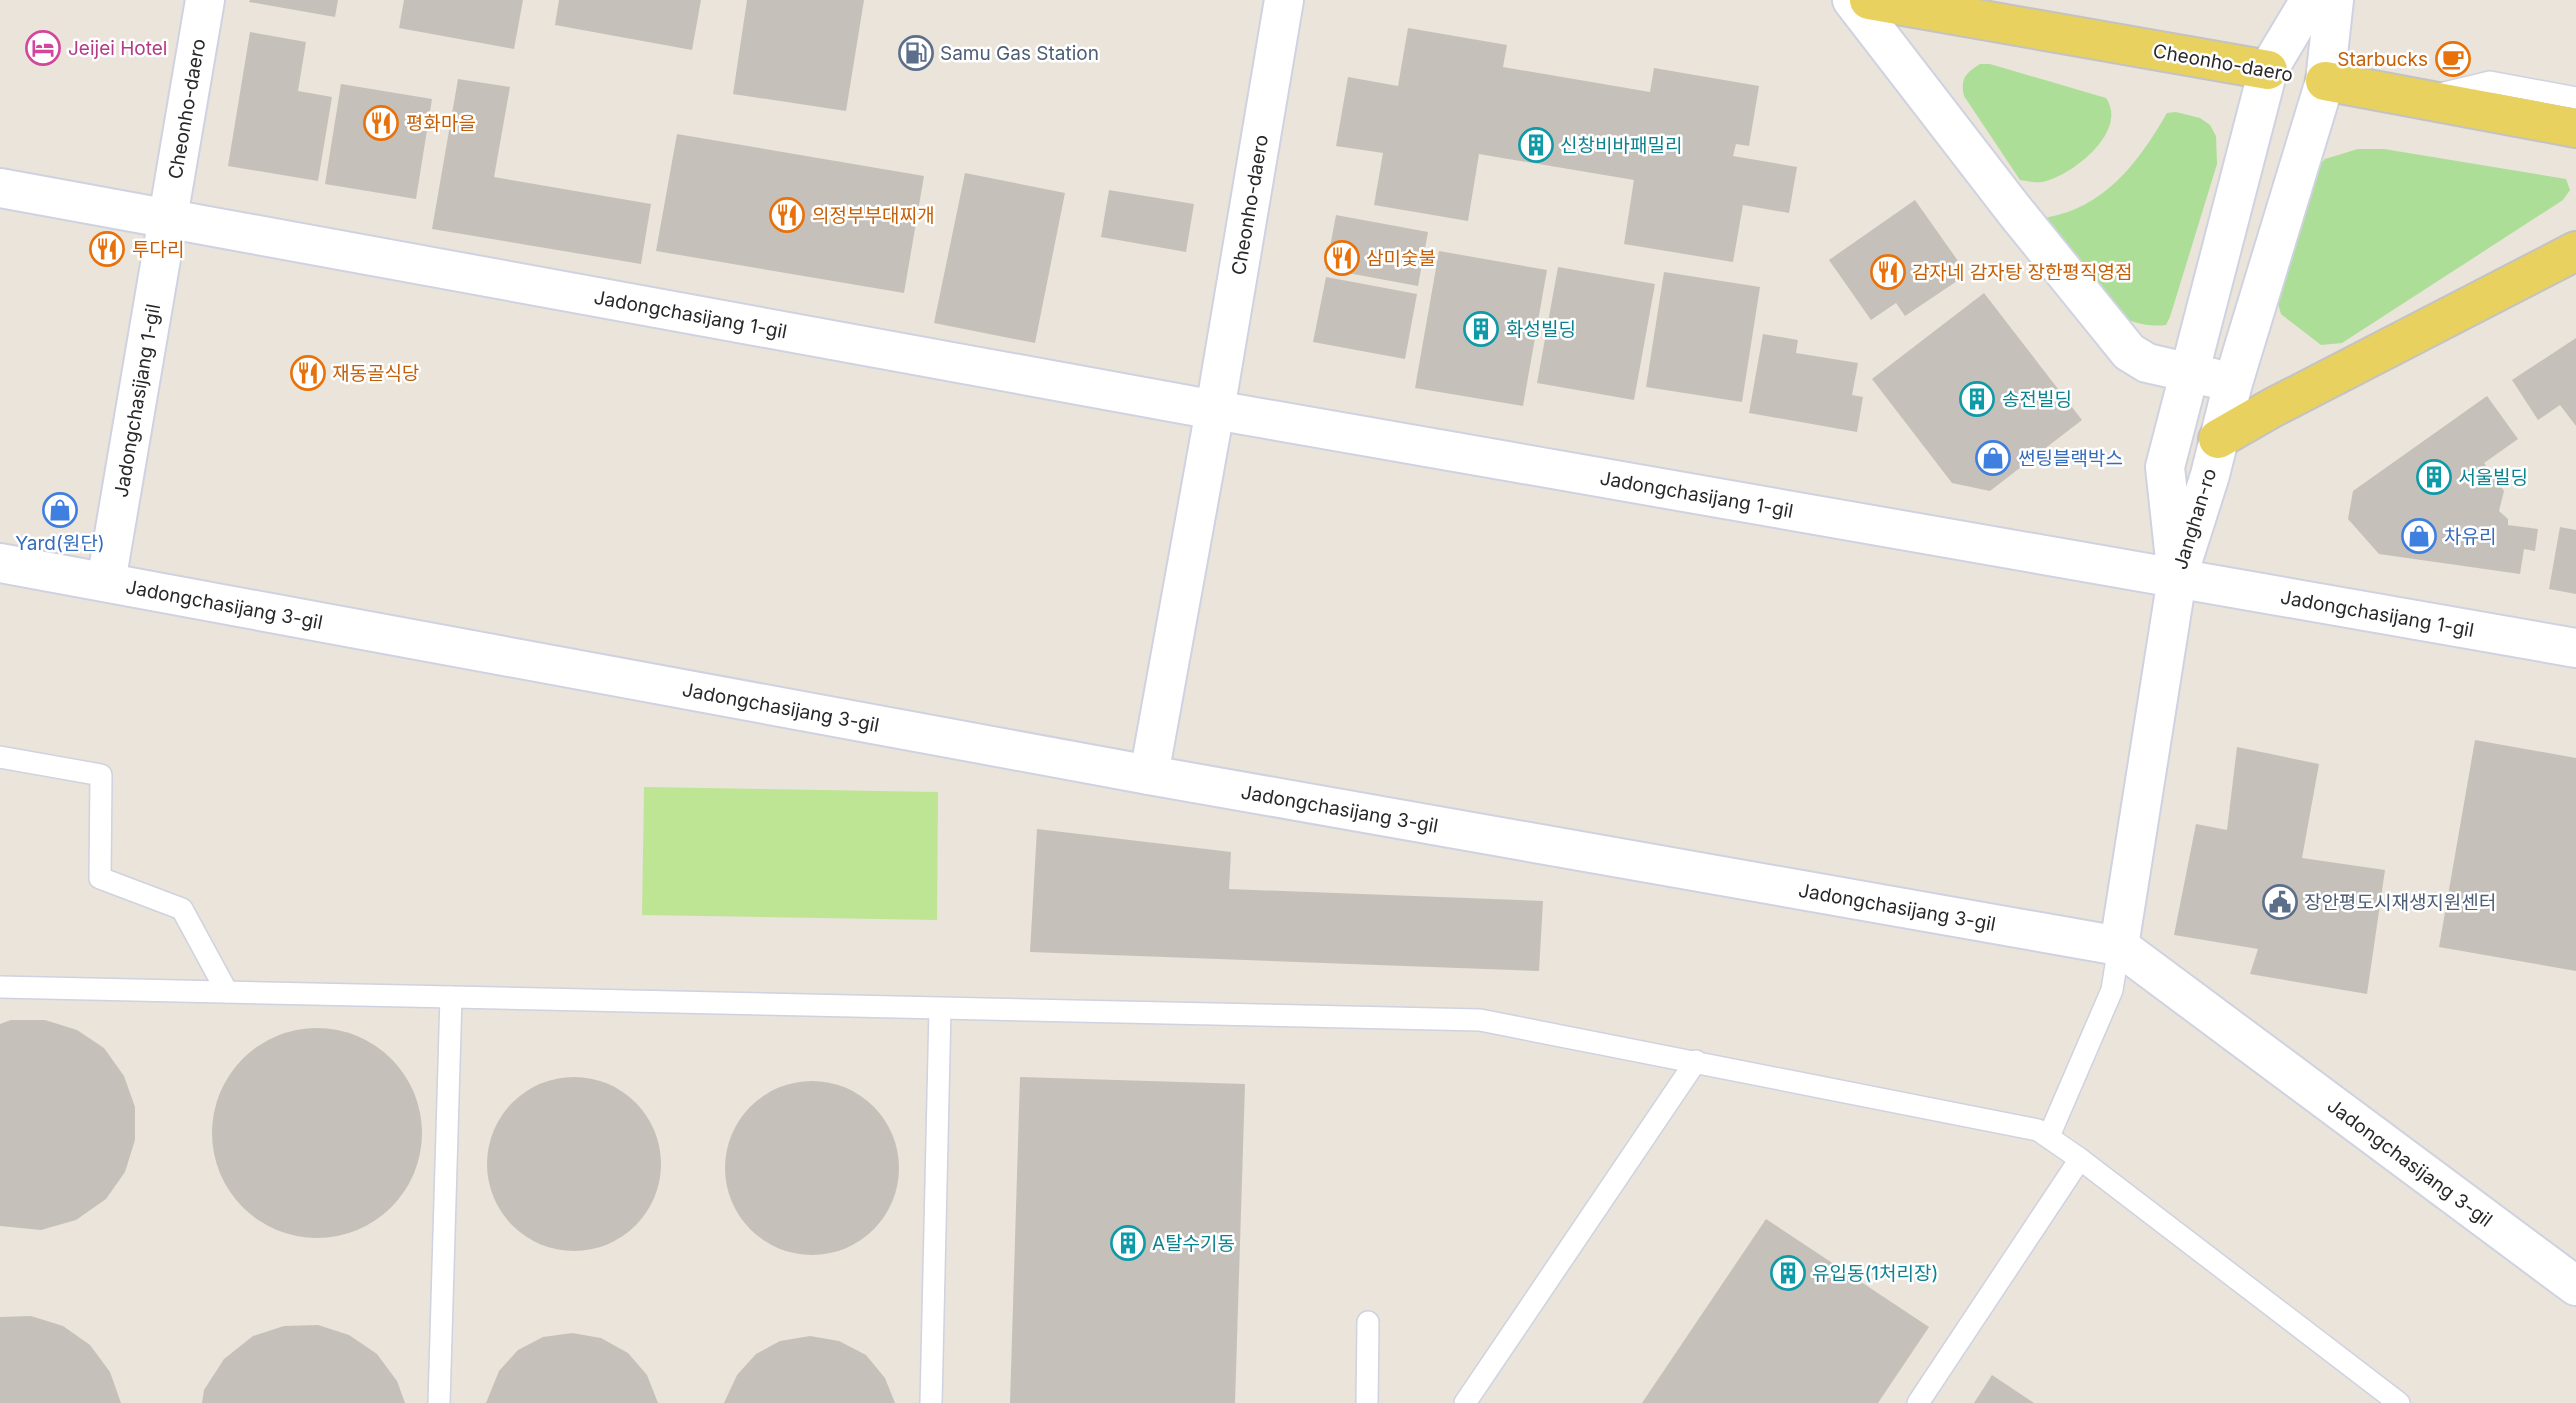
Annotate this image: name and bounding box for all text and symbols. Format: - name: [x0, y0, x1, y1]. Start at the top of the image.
- hotel icon: Jeijei Hotel: [24, 29, 62, 67]
- fuel station icon: Samu Gas Station: [897, 34, 935, 72]
- place label: Jeijei Hotel: [68, 37, 167, 60]
- street label: Cheonho-daero: [163, 37, 210, 181]
- street label: Cheonho-daero: [2151, 39, 2295, 87]
- cafe icon: Starbucks: [2434, 40, 2472, 78]
- place label: Samu Gas Station: [940, 42, 1099, 65]
- place label: Starbucks: [2337, 48, 2428, 71]
- restaurant icon: 평화마을: [362, 104, 400, 142]
- place label: 평화마을: [406, 112, 476, 135]
- building icon: 신창비바패밀리: [1517, 126, 1555, 164]
- street label: Cheonho-daero: [1226, 133, 1273, 277]
- place label: 신창비바패밀리: [1560, 134, 1682, 157]
- restaurant icon: 의정부부대찌개: [768, 196, 806, 234]
- place label: 의정부부대찌개: [812, 204, 934, 227]
- restaurant icon: 투다리: [88, 230, 126, 268]
- place label: 투다리: [132, 238, 184, 261]
- restaurant icon: 삼미숯불: [1323, 239, 1361, 277]
- place label: 삼미숯불: [1366, 247, 1436, 270]
- restaurant icon: 감자네 감자탕 장한평직영점: [1869, 253, 1907, 291]
- place label: 감자네 감자탕 장한평직영점: [1912, 261, 2132, 284]
- street label: Jadongchasijang 1-gil: [592, 285, 789, 343]
- street label: Jadongchasijang 1-gil: [109, 302, 165, 499]
- building icon: 화성빌딩: [1462, 310, 1500, 348]
- place label: 화성빌딩: [1506, 318, 1576, 341]
- restaurant icon: 재동골식당: [289, 354, 327, 392]
- place label: 재동골식당: [332, 362, 419, 385]
- building icon: 송전빌딩: [1958, 380, 1996, 418]
- place label: 송전빌딩: [2002, 388, 2072, 411]
- shop icon: 썬팅블랙박스: [1974, 439, 2012, 477]
- place label: 썬팅블랙박스: [2018, 447, 2123, 470]
- building icon: 서울빌딩: [2415, 458, 2453, 496]
- street label: Jadongchasijang 1-gil: [1598, 466, 1795, 522]
- street label: Janghan-ro: [2169, 466, 2221, 572]
- place label: 서울빌딩: [2458, 466, 2528, 489]
- shop icon: Yard(원단): [41, 491, 79, 529]
- shop icon: 차유리: [2400, 517, 2438, 555]
- place label: 차유리: [2444, 525, 2496, 548]
- place label: Yard(원단): [15, 532, 105, 555]
- street label: Jadongchasijang 3-gil: [124, 575, 325, 634]
- street label: Jadongchasijang 1-gil: [2279, 585, 2476, 641]
- street label: Jadongchasijang 3-gil: [681, 678, 881, 737]
- street label: Jadongchasijang 3-gil: [1239, 780, 1440, 837]
- street label: Jadongchasijang 3-gil: [1797, 878, 1997, 936]
- public building icon: 장안평도시재생지원센터: [2261, 883, 2299, 921]
- place label: 장안평도시재생지원센터: [2304, 891, 2496, 914]
- street label: Jadongchasijang 3-gil: [2323, 1094, 2497, 1231]
- building icon: A탈수기동: [1109, 1224, 1147, 1262]
- place label: A탈수기동: [1152, 1232, 1235, 1255]
- building icon: 유입동(1처리장): [1769, 1254, 1807, 1292]
- place label: 유입동(1처리장): [1812, 1262, 1938, 1285]

